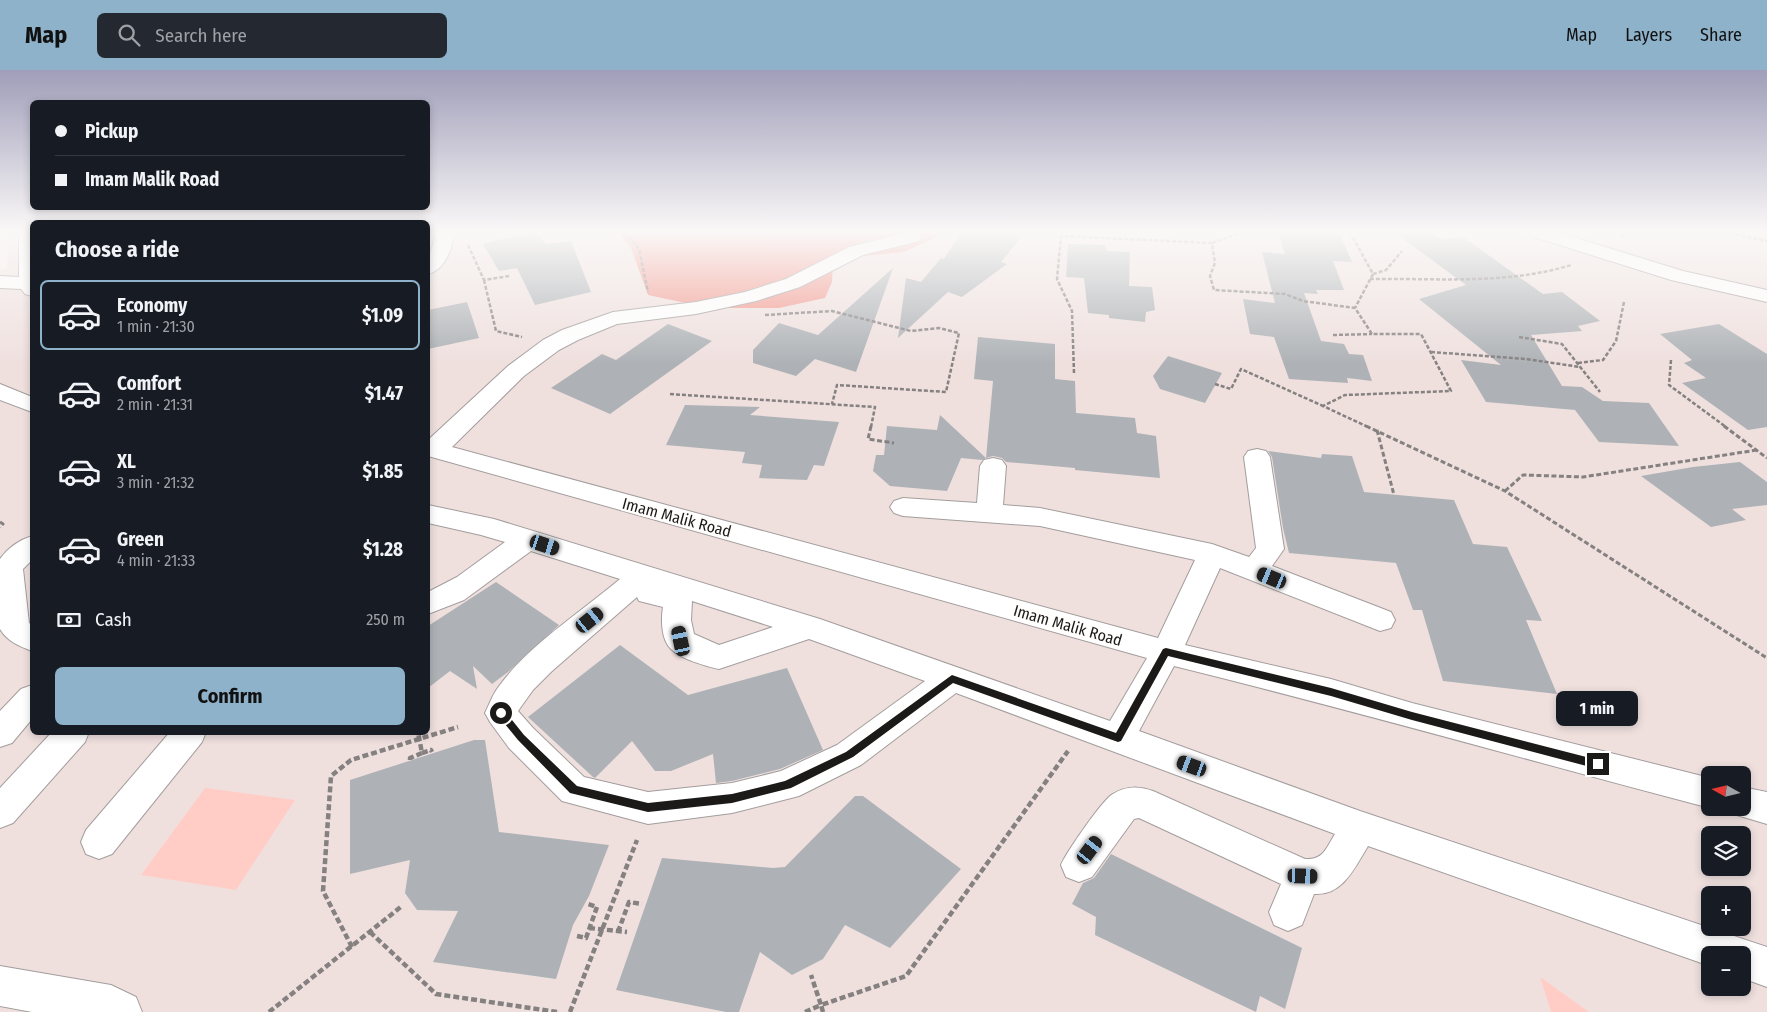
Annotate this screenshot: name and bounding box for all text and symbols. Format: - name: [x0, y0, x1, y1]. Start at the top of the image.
- search box: [97, 13, 447, 58]
- text: Map: [25, 21, 67, 49]
- icon: search: [115, 21, 143, 49]
- text: Search here: [155, 24, 247, 47]
- text: Map: [1566, 24, 1597, 46]
- text: Layers: [1625, 24, 1672, 46]
- text: Share: [1700, 24, 1742, 46]
- text: Pickup: [85, 120, 138, 143]
- text: Imam Malik Road: [85, 168, 219, 191]
- text: Choose a ride: [55, 236, 179, 263]
- icon: car: [57, 293, 102, 338]
- text: Economy: [117, 294, 187, 317]
- text: $1.09: [362, 304, 403, 327]
- text: 1 min · 21:30: [117, 317, 195, 336]
- icon: car: [57, 371, 102, 416]
- text: Comfort: [117, 372, 181, 395]
- text: $1.47: [365, 382, 403, 405]
- text: 2 min · 21:31: [117, 395, 193, 414]
- icon: car: [57, 449, 102, 494]
- text: XL: [117, 450, 136, 473]
- text: $1.85: [362, 460, 403, 483]
- text: 3 min · 21:32: [117, 473, 194, 492]
- street label: Imam Malik Road: [620, 494, 733, 541]
- icon: car: [57, 527, 102, 572]
- text: Green: [117, 528, 164, 551]
- car: [528, 533, 561, 557]
- text: $1.28: [363, 538, 403, 561]
- text: 4 min · 21:33: [117, 551, 195, 570]
- car: [1255, 565, 1288, 591]
- street label: Imam Malik Road: [1011, 601, 1124, 650]
- car: [573, 605, 606, 635]
- icon: cash: [55, 606, 83, 634]
- text: Cash: [95, 608, 132, 631]
- text: 250 m: [366, 610, 405, 629]
- car: [670, 625, 691, 657]
- button: Confirm: [55, 667, 405, 725]
- callout: 1 min: [1557, 692, 1639, 726]
- text: 1 min: [1580, 699, 1614, 718]
- route start: [490, 702, 512, 724]
- route end: [1587, 753, 1609, 775]
- car: [1175, 754, 1208, 778]
- north arrow: [1701, 766, 1751, 816]
- map controls: [1701, 766, 1751, 996]
- button: layers: [1701, 826, 1751, 876]
- car: [1074, 834, 1105, 866]
- car: [1287, 868, 1318, 884]
- button: +: [1701, 886, 1751, 936]
- button: −: [1701, 946, 1751, 996]

